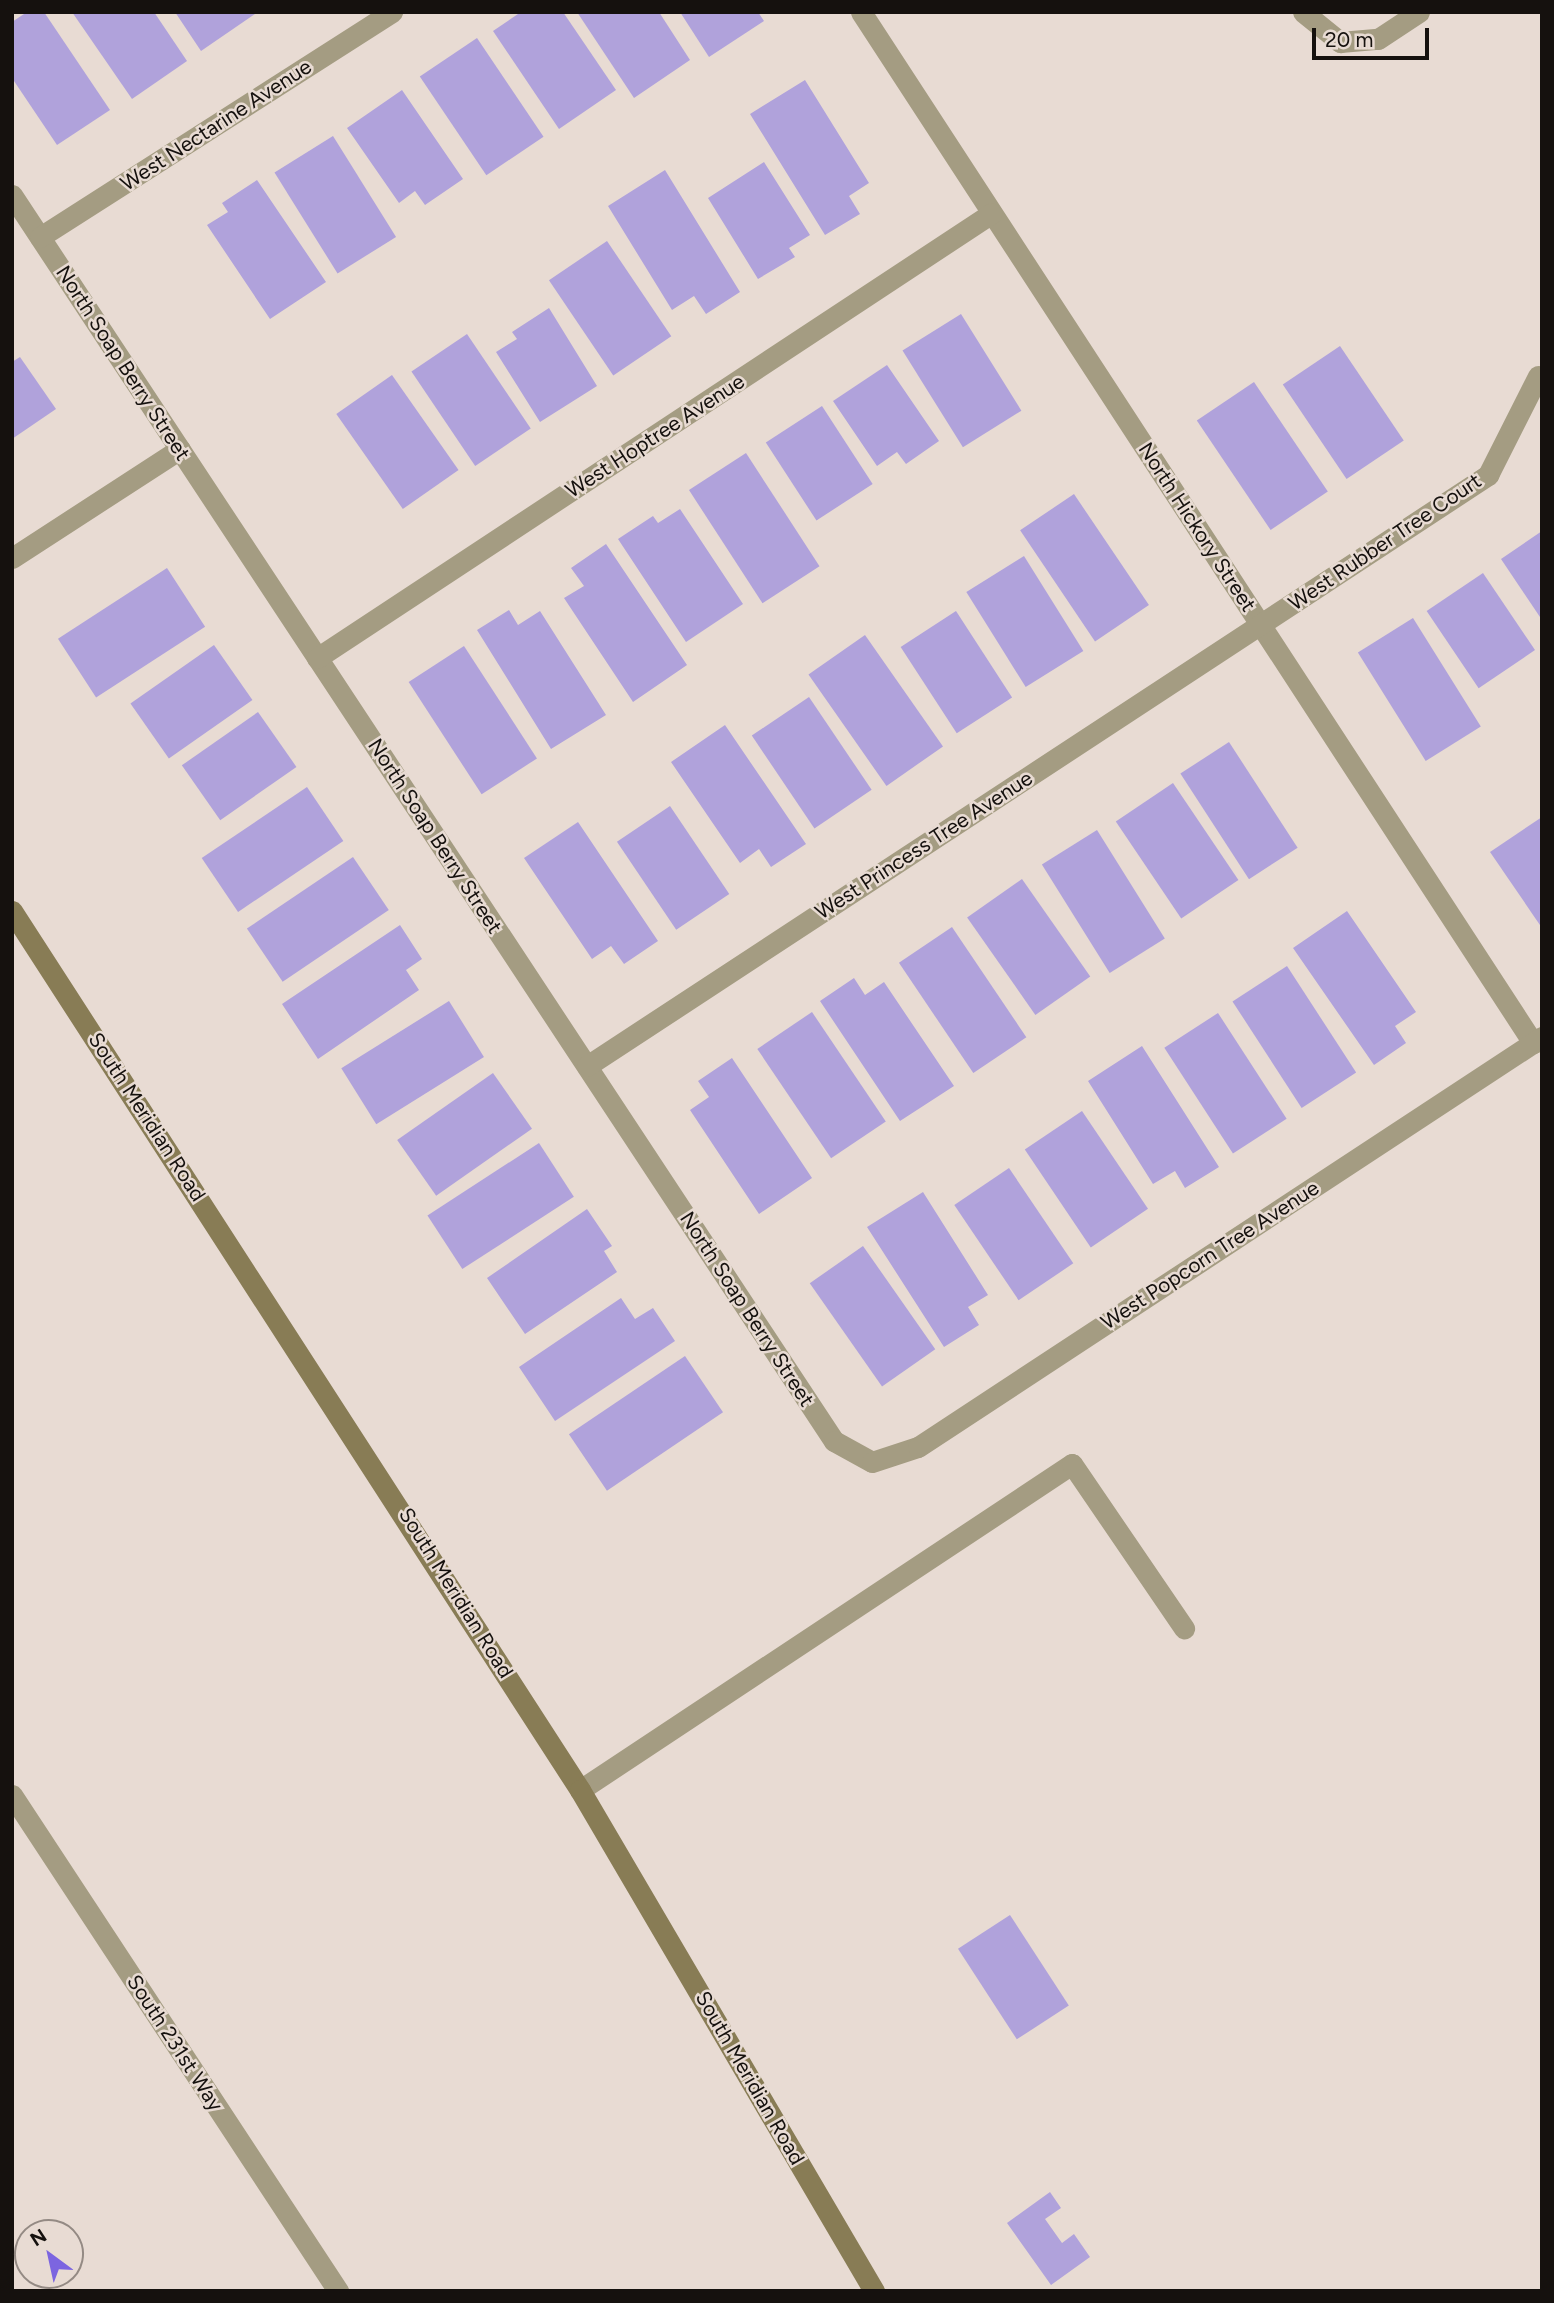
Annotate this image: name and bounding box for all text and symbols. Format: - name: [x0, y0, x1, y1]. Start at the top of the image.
- scale bar: [1316, 14, 1433, 58]
- text: 20 m: [1325, 27, 1373, 52]
- street label: West Nectarine Avenue: [116, 54, 316, 196]
- street label: North Soap Berry Street: [51, 261, 195, 465]
- street label: West Hoptree Avenue: [561, 369, 749, 503]
- street label: North Hickory Street: [1133, 438, 1261, 616]
- street label: West Rubber Tree Court: [1284, 468, 1486, 616]
- street label: North Soap Berry Street: [363, 734, 507, 938]
- street label: West Princess Tree Avenue: [811, 765, 1037, 925]
- street label: South Meridian Road: [83, 1028, 211, 1206]
- street label: West Popcorn Tree Avenue: [1096, 1175, 1324, 1335]
- street label: North Soap Berry Street: [675, 1207, 819, 1411]
- street label: South Meridian Road: [393, 1503, 519, 1683]
- street label: South 231st Way: [122, 1970, 228, 2116]
- street label: South Meridian Road: [690, 1987, 810, 2169]
- north arrow: [14, 2219, 84, 2289]
- text: N: [26, 2224, 51, 2251]

